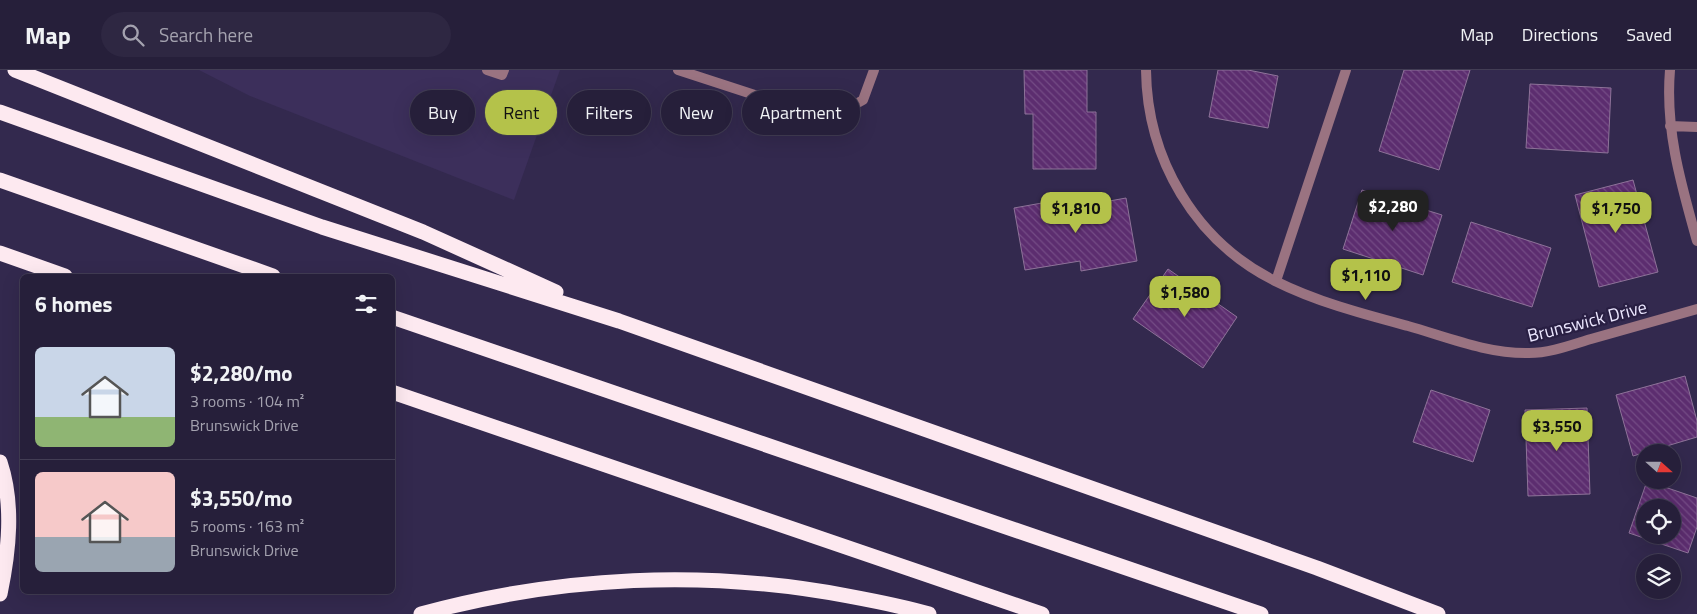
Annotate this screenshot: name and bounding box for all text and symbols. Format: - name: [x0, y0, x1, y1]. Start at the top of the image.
- search box: [101, 12, 451, 57]
- text: Map: [25, 17, 71, 53]
- text: Search here: [159, 20, 253, 49]
- icon: search: [119, 21, 147, 49]
- text: Map: [1460, 21, 1494, 48]
- text: Directions: [1522, 21, 1598, 48]
- text: Saved: [1626, 21, 1672, 48]
- chip: Buy: [410, 90, 475, 135]
- chip: Rent: [485, 90, 557, 135]
- chip: Filters: [567, 90, 651, 135]
- chip: New: [661, 90, 732, 135]
- chip: Apartment: [742, 90, 860, 135]
- pin: $2,280: [1352, 190, 1434, 232]
- pin: $1,810: [1035, 191, 1117, 234]
- pin: $1,750: [1575, 191, 1657, 234]
- text: $2,280: [1368, 194, 1418, 218]
- text: $1,810: [1051, 196, 1101, 220]
- text: $1,750: [1591, 196, 1641, 220]
- pin: $1,110: [1325, 258, 1407, 301]
- text: $1,110: [1341, 263, 1391, 287]
- pin: $1,580: [1144, 276, 1226, 318]
- text: $1,580: [1160, 280, 1210, 304]
- text: 6 homes: [35, 288, 112, 320]
- icon: filters: [352, 290, 380, 318]
- street label: Brunswick Drive: [1524, 293, 1650, 349]
- text: $2,280/mo: [190, 357, 292, 389]
- icon: home: [75, 367, 135, 427]
- text: 3 rooms · 104 m²: [190, 389, 304, 413]
- pin: $3,550: [1516, 410, 1598, 452]
- text: Brunswick Drive: [190, 413, 299, 437]
- text: $3,550: [1532, 414, 1582, 438]
- north arrow: [1636, 444, 1681, 489]
- map controls: [1636, 444, 1681, 599]
- text: $3,550/mo: [190, 482, 292, 514]
- icon: home: [75, 492, 135, 552]
- button: locate: [1636, 499, 1681, 544]
- text: 5 rooms · 163 m²: [190, 514, 304, 538]
- text: Brunswick Drive: [190, 538, 299, 562]
- button: layers: [1636, 554, 1681, 599]

